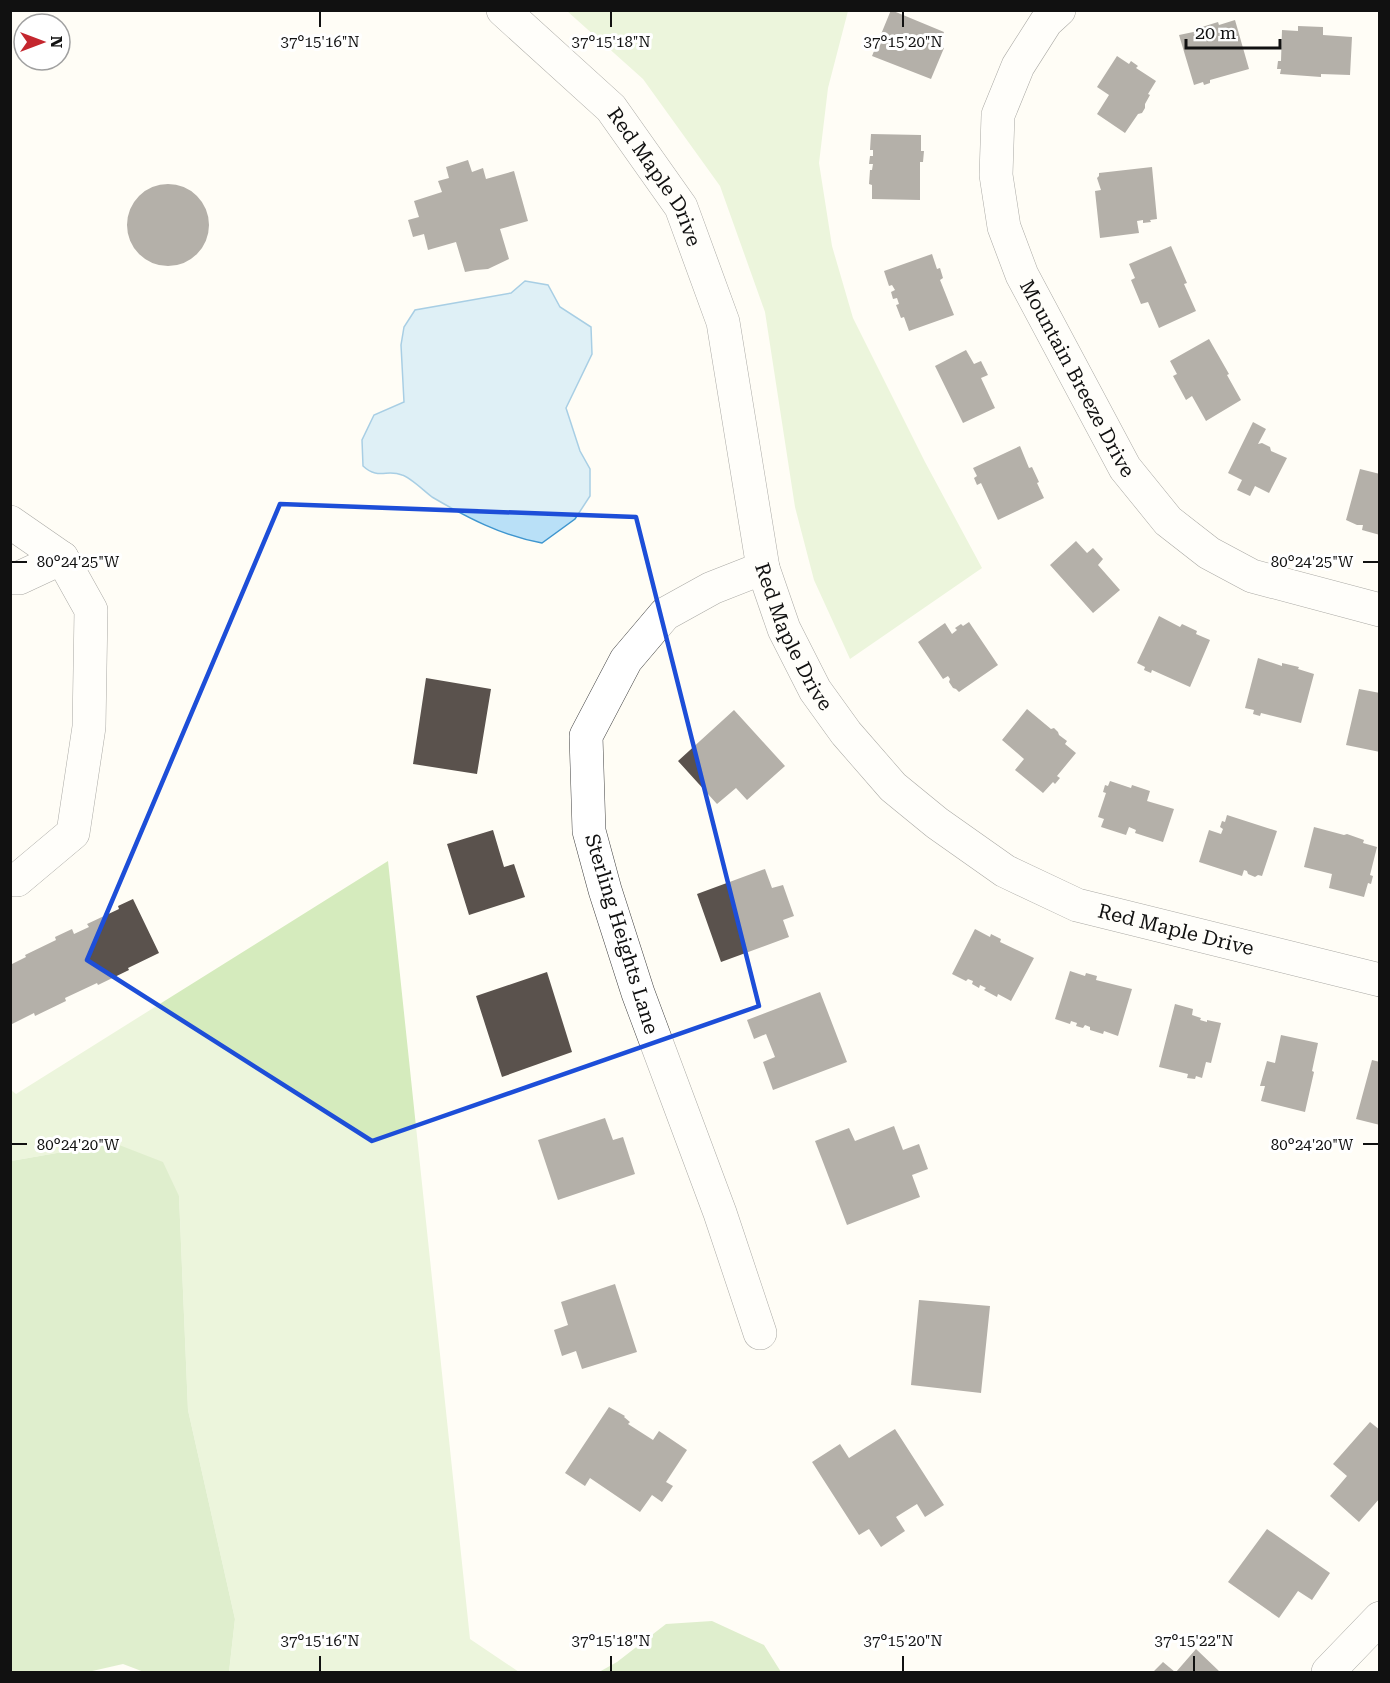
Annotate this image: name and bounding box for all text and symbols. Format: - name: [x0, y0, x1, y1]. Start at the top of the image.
- north arrow: [12, 12, 72, 72]
- scale bar: [1186, 12, 1280, 50]
- text: 20 m: [1195, 22, 1236, 43]
- text: 37°15'16"N: [280, 33, 360, 51]
- text: 37°15'18"N: [571, 33, 651, 51]
- text: 37°15'20"N: [863, 33, 943, 51]
- text: N: [47, 36, 66, 48]
- street label: Red Maple Drive: [602, 103, 706, 250]
- street label: Mountain Breeze Drive: [1015, 276, 1140, 482]
- text: 80°24'25"W: [37, 553, 120, 571]
- text: 80°24'25"W: [1271, 553, 1354, 571]
- street label: Red Maple Drive: [750, 560, 838, 715]
- street label: Sterling Heights Lane: [580, 831, 664, 1037]
- street label: Red Maple Drive: [1096, 899, 1257, 960]
- text: 80°24'20"W: [37, 1136, 120, 1154]
- text: 80°24'20"W: [1271, 1136, 1354, 1154]
- text: 37°15'16"N: [280, 1632, 360, 1650]
- text: 37°15'18"N: [571, 1632, 651, 1650]
- text: 37°15'20"N: [863, 1632, 943, 1650]
- text: 37°15'22"N: [1154, 1632, 1234, 1650]

